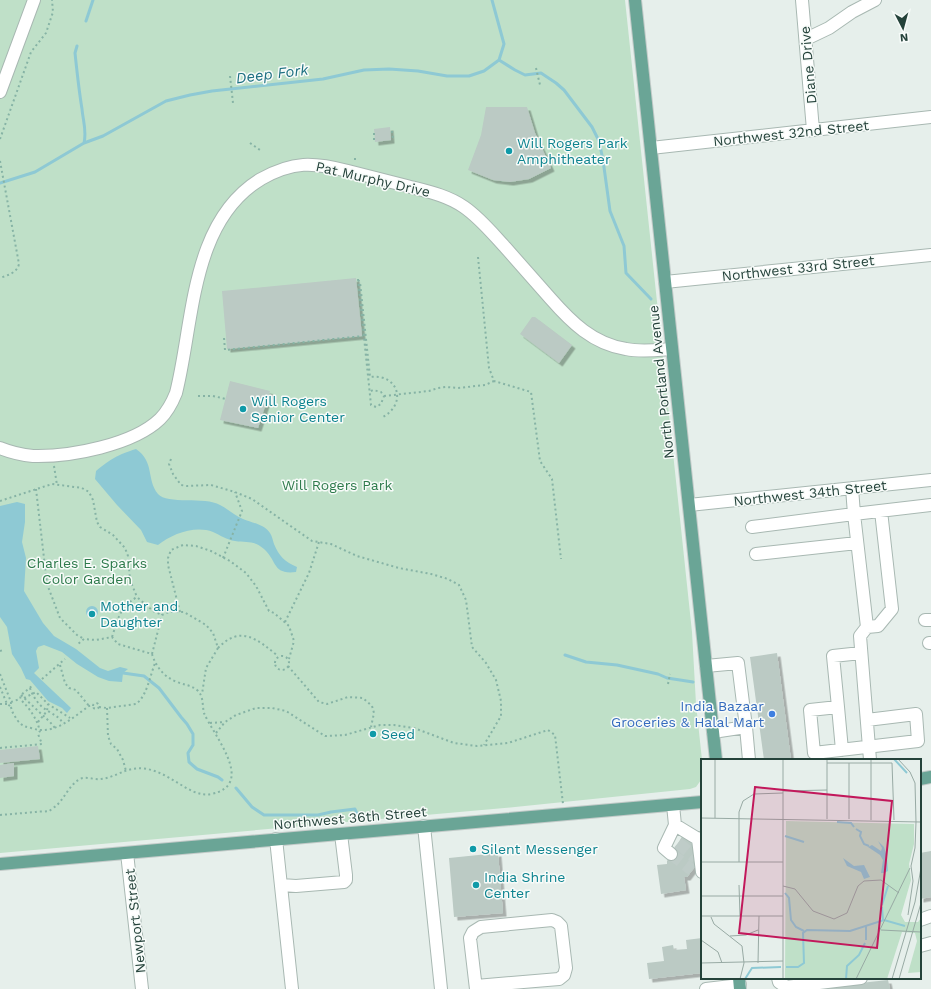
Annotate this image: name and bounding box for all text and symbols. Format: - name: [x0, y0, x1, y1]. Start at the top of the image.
- north arrow: [883, 8, 923, 48]
- street label: Diane Drive: [797, 25, 819, 105]
- text: N: [899, 31, 909, 44]
- water label: Deep Fork: [235, 61, 310, 87]
- street label: Northwest 32nd Street: [712, 117, 870, 149]
- place label: Will Rogers Park Amphitheater: [517, 135, 628, 167]
- marker: Will Rogers Park Amphitheater: [504, 146, 514, 156]
- street label: Pat Murphy Drive: [314, 158, 432, 200]
- street label: Northwest 33rd Street: [721, 252, 875, 284]
- street label: North Portland Avenue: [645, 304, 677, 460]
- place label: Will Rogers Senior Center: [251, 393, 345, 425]
- marker: Will Rogers Senior Center: [238, 404, 248, 414]
- park label: Will Rogers Park: [282, 477, 392, 493]
- street label: Northwest 34th Street: [733, 477, 888, 509]
- park label: Charles E. Sparks Color Garden: [27, 555, 147, 587]
- place label: Mother and Daughter: [100, 598, 178, 630]
- marker: Mother and Daughter: [87, 609, 97, 619]
- place label: India Bazaar Groceries & Halal Mart: [611, 698, 764, 730]
- marker: India Bazaar Groceries & Halal Mart: [767, 709, 777, 719]
- place label: Seed: [381, 726, 415, 742]
- marker: Seed: [368, 729, 378, 739]
- inset map: [701, 759, 921, 979]
- street label: Northwest 36th Street: [273, 803, 428, 833]
- place label: Silent Messenger: [481, 841, 598, 857]
- marker: Silent Messenger: [468, 844, 478, 854]
- street label: Newport Street: [122, 868, 148, 974]
- place label: India Shrine Center: [484, 869, 565, 901]
- marker: India Shrine Center: [471, 880, 481, 890]

